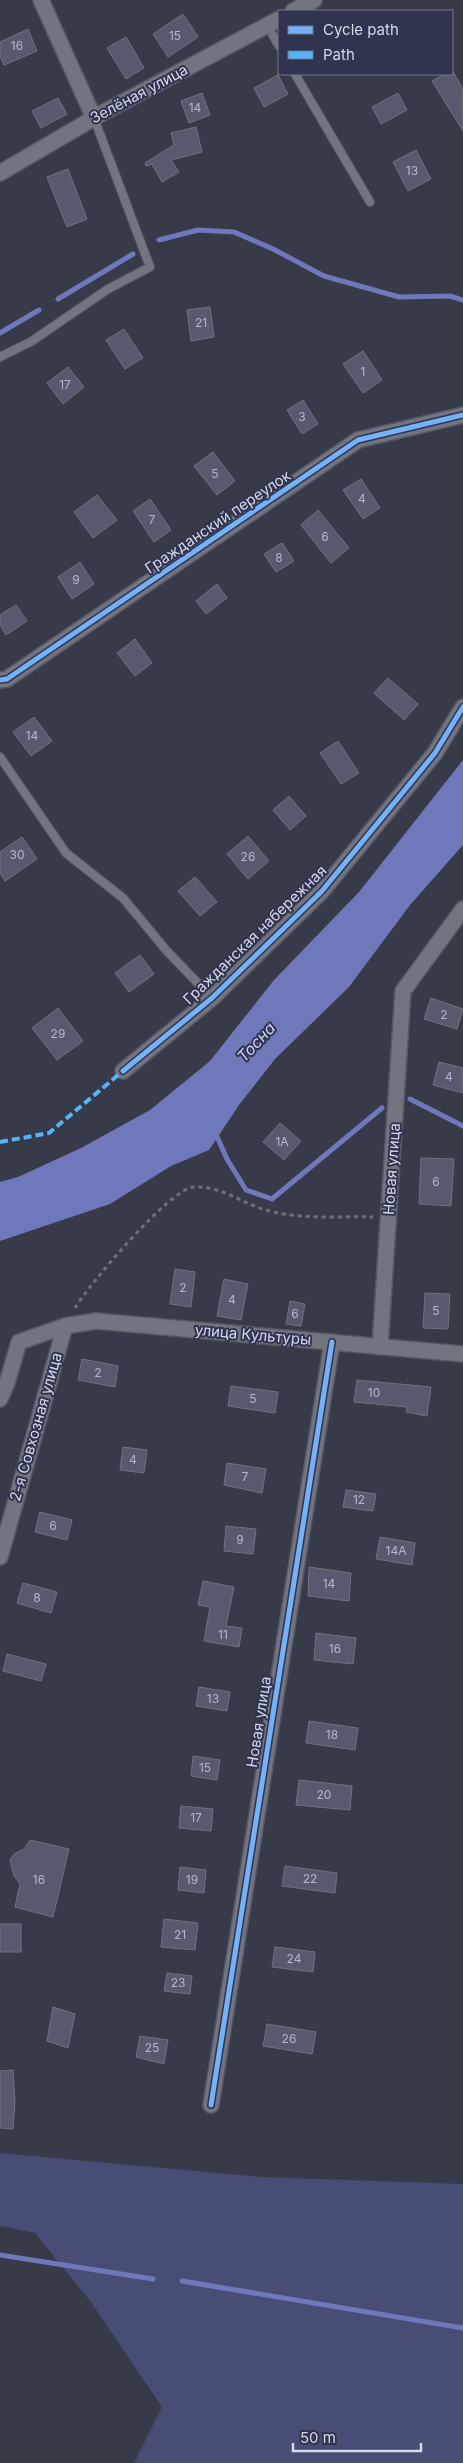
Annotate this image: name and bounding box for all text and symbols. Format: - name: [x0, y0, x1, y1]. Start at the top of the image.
- legend: [278, 10, 453, 75]
- text: Cycle path: [323, 20, 399, 39]
- house number: 15: [169, 28, 181, 43]
- house number: 16: [11, 38, 23, 53]
- text: Path: [323, 45, 355, 64]
- street label: Зелёная улица: [87, 60, 191, 127]
- house number: 14: [189, 100, 202, 115]
- house number: 13: [406, 163, 418, 178]
- house number: 21: [195, 315, 207, 330]
- house number: 1: [361, 364, 365, 379]
- house number: 17: [59, 377, 71, 392]
- house number: 3: [298, 409, 306, 424]
- street label: Гражданский переулок: [141, 466, 294, 577]
- house number: 5: [211, 466, 219, 481]
- house number: 4: [358, 491, 366, 506]
- house number: 7: [149, 512, 156, 527]
- house number: 6: [321, 529, 329, 544]
- house number: 8: [275, 550, 283, 565]
- house number: 9: [72, 572, 80, 587]
- house number: 14: [26, 728, 39, 743]
- house number: 30: [10, 847, 24, 862]
- house number: 26: [241, 849, 255, 864]
- street label: Гражданская набережная: [179, 861, 330, 1008]
- house number: 2: [440, 1007, 448, 1022]
- water label: Тосна: [233, 1018, 280, 1066]
- house number: 29: [51, 1026, 65, 1041]
- house number: 4: [445, 1069, 453, 1084]
- street label: Новая улица: [379, 1122, 404, 1216]
- house number: 1А: [275, 1134, 289, 1149]
- house number: 6: [432, 1174, 440, 1189]
- house number: 2: [179, 1280, 187, 1295]
- house number: 4: [228, 1292, 236, 1307]
- house number: 5: [432, 1303, 440, 1318]
- house number: 6: [291, 1306, 299, 1321]
- street label: улица Культуры: [194, 1320, 312, 1349]
- street label: 2-я Совхозная улица: [5, 1350, 66, 1503]
- house number: 2: [94, 1365, 102, 1380]
- house number: 10: [368, 1385, 380, 1400]
- house number: 5: [249, 1391, 257, 1406]
- house number: 4: [129, 1452, 137, 1467]
- house number: 7: [242, 1469, 249, 1484]
- house number: 12: [353, 1492, 365, 1507]
- house number: 6: [49, 1518, 57, 1533]
- house number: 9: [236, 1532, 244, 1547]
- house number: 14А: [386, 1543, 406, 1558]
- house number: 14: [323, 1576, 336, 1591]
- house number: 8: [33, 1590, 41, 1605]
- house number: 11: [218, 1627, 228, 1642]
- house number: 16: [329, 1641, 341, 1656]
- street label: Новая улица: [242, 1675, 275, 1769]
- house number: 13: [207, 1691, 219, 1706]
- house number: 18: [326, 1727, 338, 1742]
- house number: 15: [199, 1760, 211, 1775]
- house number: 20: [317, 1787, 331, 1802]
- house number: 17: [190, 1810, 202, 1825]
- house number: 22: [303, 1871, 317, 1886]
- house number: 16: [33, 1872, 45, 1887]
- house number: 19: [186, 1872, 198, 1887]
- house number: 21: [174, 1927, 186, 1942]
- house number: 24: [287, 1951, 302, 1966]
- house number: 23: [171, 1975, 185, 1990]
- house number: 26: [282, 2031, 296, 2046]
- house number: 25: [145, 2040, 159, 2055]
- scale bar: [293, 2420, 420, 2452]
- text: 50 m: [300, 2428, 336, 2447]

